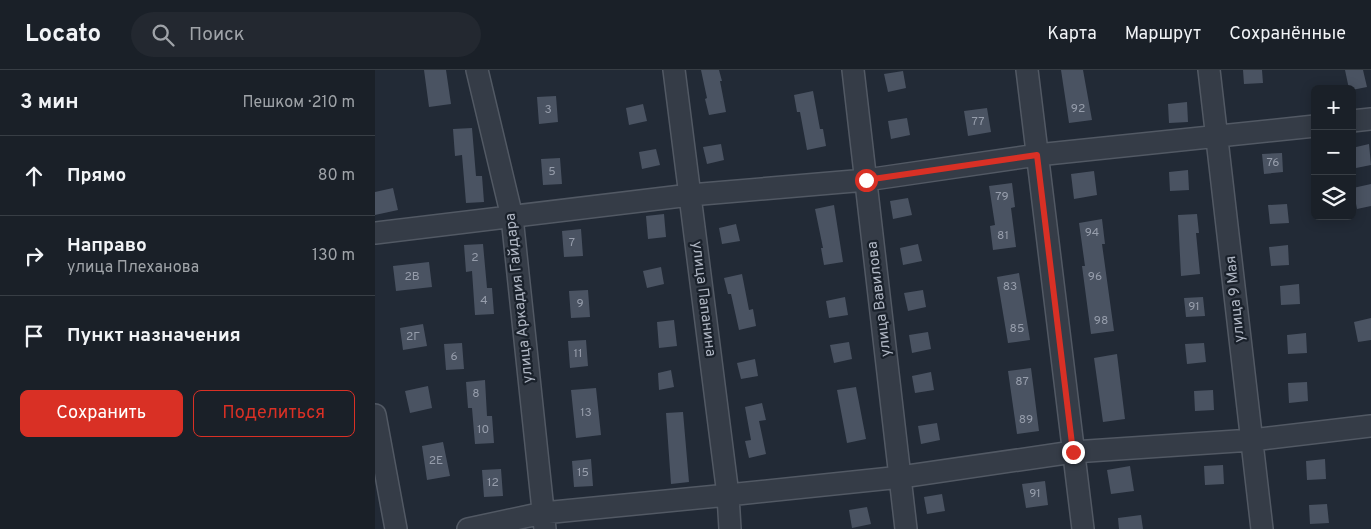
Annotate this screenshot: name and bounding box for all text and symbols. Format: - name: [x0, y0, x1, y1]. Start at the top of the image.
- search box: [131, 12, 481, 57]
- text: Locato: [25, 20, 101, 50]
- icon: search: [149, 21, 177, 49]
- text: Поиск: [189, 23, 245, 47]
- text: Карта: [1047, 23, 1097, 46]
- text: Маршрут: [1125, 23, 1201, 46]
- text: Сохранённые: [1229, 23, 1346, 46]
- map controls: [1311, 85, 1356, 220]
- button: +: [1311, 85, 1356, 130]
- text: 3 мин: [20, 89, 79, 116]
- text: Пешком · 210 m: [242, 93, 355, 113]
- house number: 92: [1071, 101, 1085, 117]
- house number: 3: [544, 102, 552, 118]
- house number: 77: [972, 114, 984, 130]
- button: −: [1311, 130, 1356, 175]
- house number: 76: [1267, 155, 1279, 171]
- icon: ahead: [20, 162, 48, 190]
- text: Прямо: [67, 164, 126, 188]
- house number: 5: [548, 164, 556, 180]
- text: 80 m: [318, 166, 355, 186]
- route start: [855, 169, 878, 192]
- button: layers: [1311, 175, 1356, 220]
- house number: 79: [995, 189, 1009, 205]
- street label: улица Аркадия Гайдара: [502, 212, 538, 384]
- house number: 94: [1085, 225, 1099, 241]
- house number: 81: [997, 228, 1009, 244]
- text: Направо: [67, 234, 147, 258]
- house number: 7: [569, 235, 575, 251]
- street label: улица Папанина: [686, 240, 720, 358]
- street label: улица Вавилова: [863, 240, 897, 358]
- icon: right: [20, 242, 48, 270]
- text: 130 m: [312, 246, 355, 266]
- house number: 2: [471, 250, 479, 266]
- street label: улица 9 Мая: [1222, 255, 1250, 343]
- text: улица Плеханова: [67, 258, 199, 278]
- house number: 2В: [404, 269, 420, 285]
- house number: 96: [1088, 269, 1102, 285]
- house number: 83: [1003, 279, 1017, 295]
- house number: 4: [480, 293, 488, 309]
- house number: 9: [576, 296, 584, 312]
- house number: 91: [1188, 299, 1200, 315]
- house number: 98: [1094, 313, 1108, 329]
- house number: 85: [1010, 321, 1024, 337]
- icon: arrive: [20, 322, 48, 350]
- text: Пункт назначения: [67, 324, 241, 348]
- house number: 2Г: [406, 329, 420, 345]
- house number: 11: [574, 346, 582, 362]
- house number: 6: [450, 349, 458, 365]
- house number: 87: [1015, 374, 1029, 390]
- house number: 8: [472, 386, 480, 402]
- button: Сохранить: [20, 390, 183, 437]
- button: Поделиться: [193, 390, 355, 437]
- house number: 13: [580, 405, 592, 421]
- house number: 89: [1019, 412, 1033, 428]
- house number: 10: [477, 422, 489, 438]
- route end: [1062, 441, 1085, 464]
- house number: 2Е: [429, 453, 443, 469]
- house number: 15: [577, 465, 589, 481]
- house number: 12: [487, 475, 499, 491]
- house number: 91: [1029, 486, 1041, 502]

